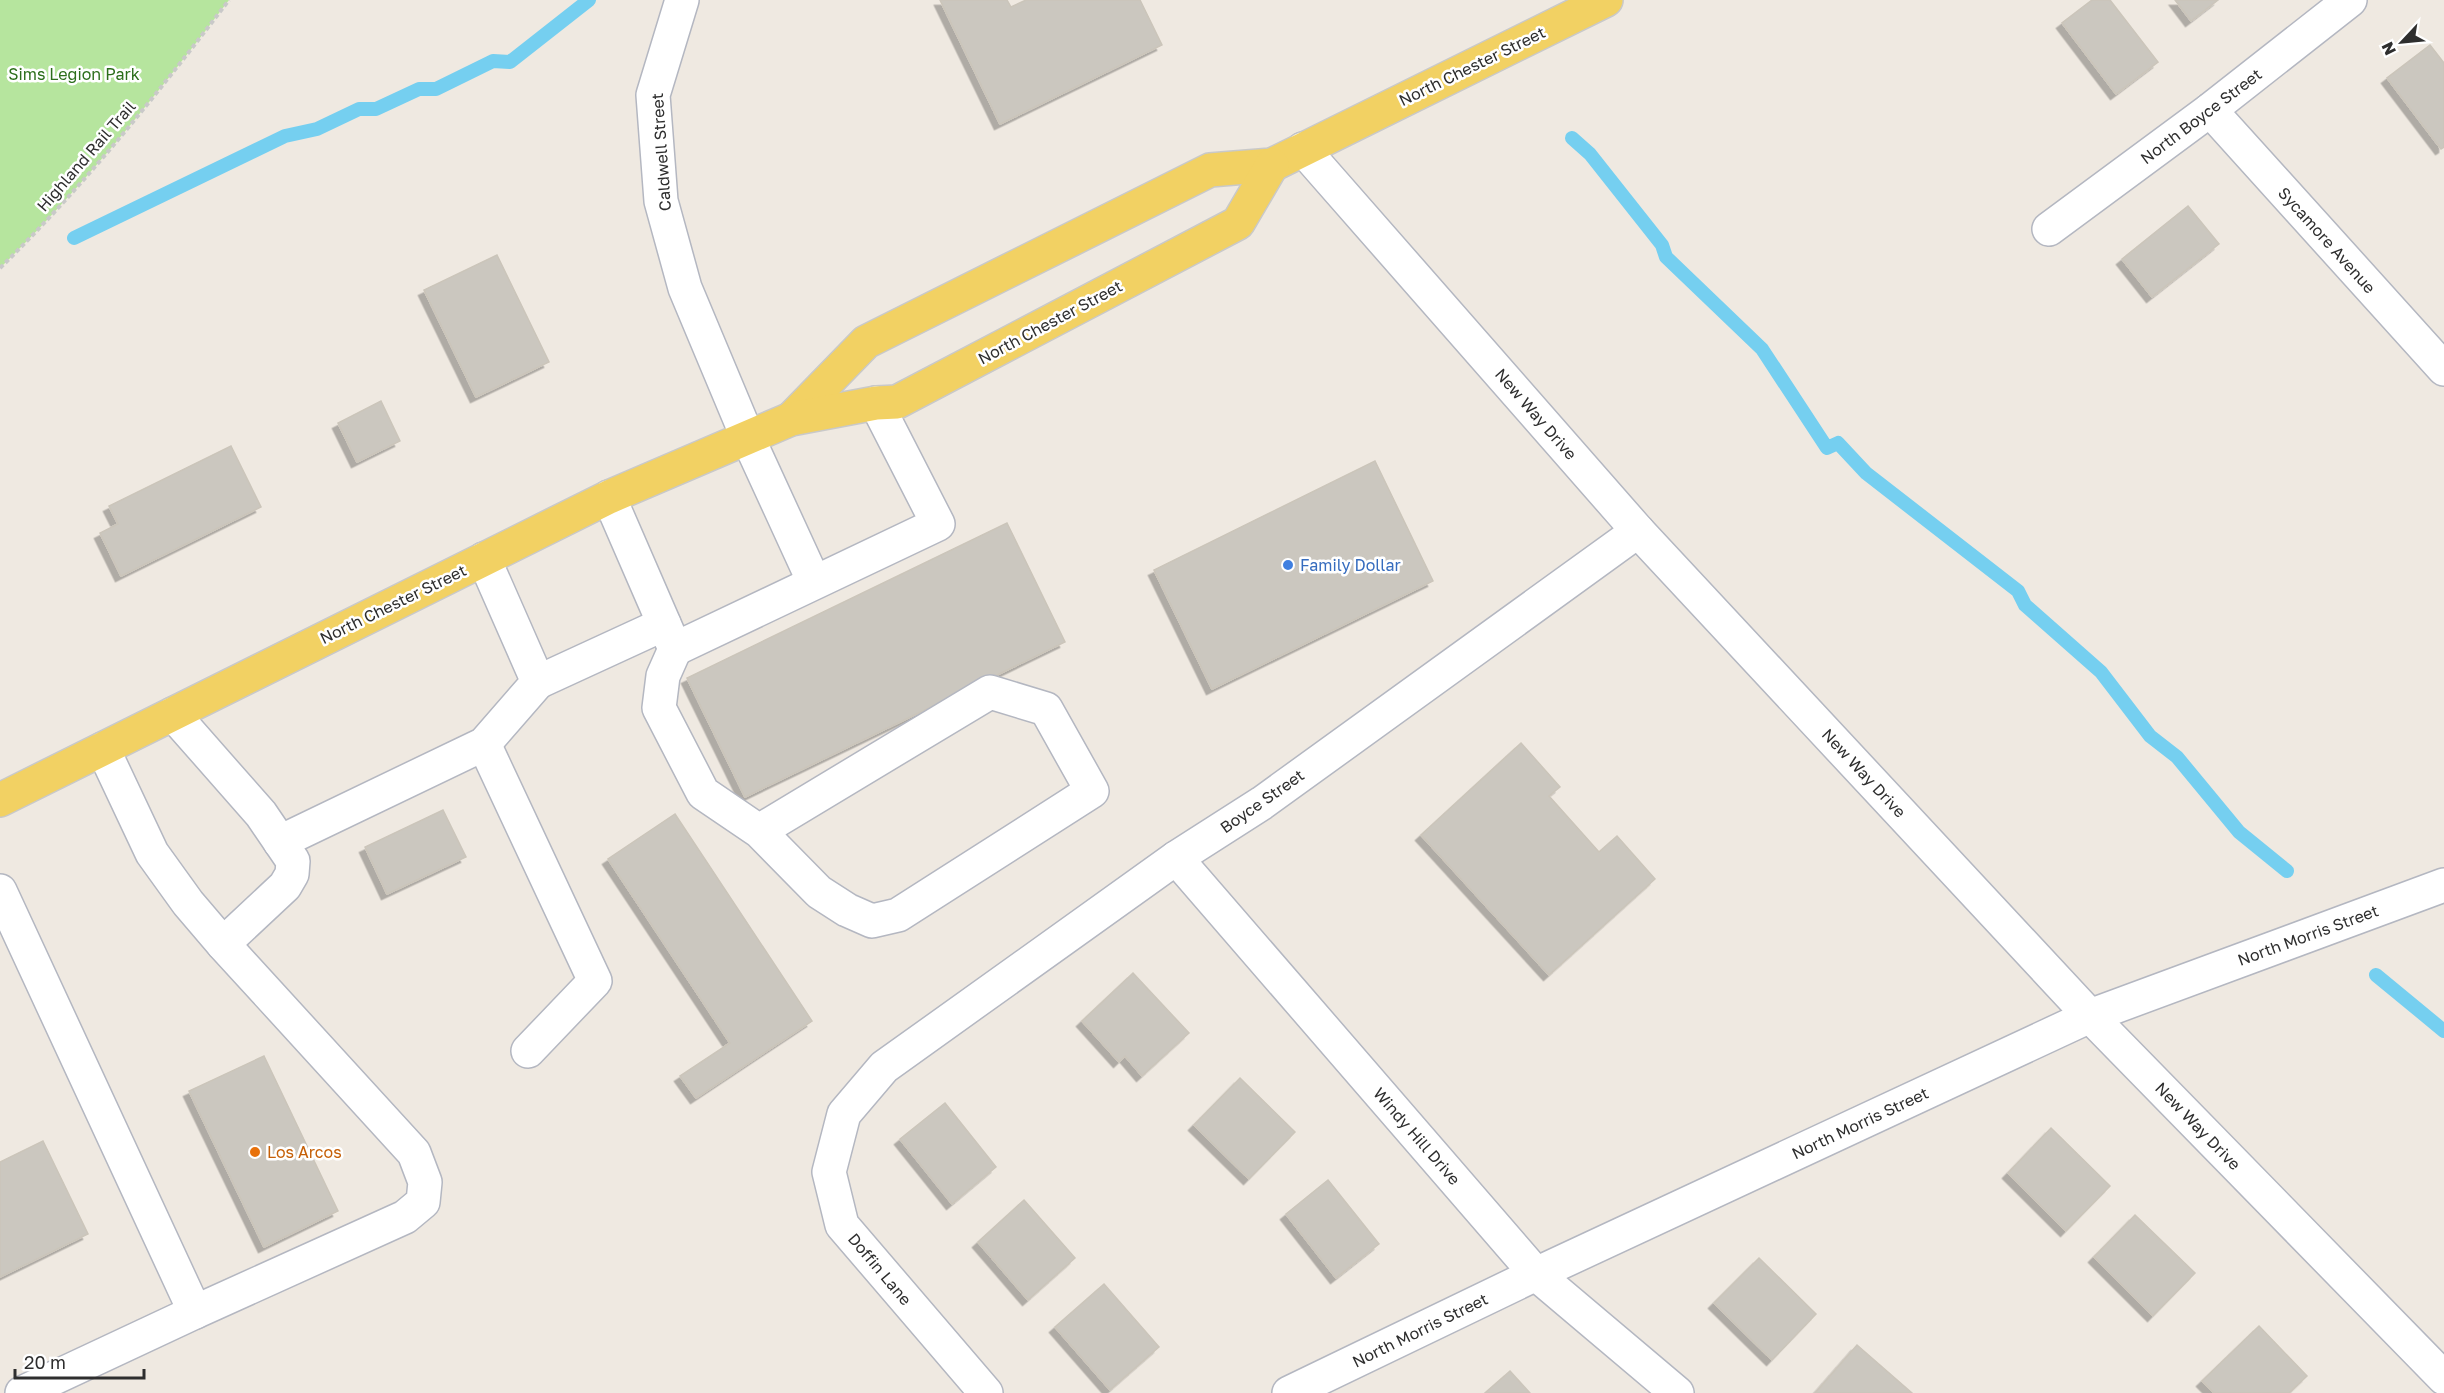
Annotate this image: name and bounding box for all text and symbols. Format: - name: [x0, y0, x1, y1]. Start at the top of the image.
- north arrow: [2372, 12, 2432, 72]
- street label: North Chester Street: [1396, 22, 1548, 110]
- text: N: [2377, 39, 2400, 58]
- park label: Sims Legion Park: [8, 64, 140, 84]
- street label: North Boyce Street: [2136, 64, 2266, 168]
- street label: Caldwell Street: [647, 92, 675, 212]
- street label: Highland Rail Trail: [32, 97, 140, 215]
- street label: Sycamore Avenue: [2274, 183, 2380, 297]
- street label: North Chester Street: [975, 276, 1125, 368]
- street label: New Way Drive: [1491, 364, 1581, 464]
- place label: Family Dollar: [1300, 555, 1401, 575]
- marker: Family Dollar: [1281, 558, 1295, 572]
- street label: North Chester Street: [317, 560, 469, 648]
- street label: New Way Drive: [1818, 724, 1910, 822]
- street label: Boyce Street: [1216, 765, 1308, 837]
- street label: North Morris Street: [2235, 900, 2381, 970]
- street label: New Way Drive: [2151, 1078, 2245, 1174]
- street label: Windy Hill Drive: [1369, 1083, 1465, 1189]
- street label: North Morris Street: [1788, 1083, 1932, 1163]
- place label: Los Arcos: [267, 1142, 342, 1162]
- marker: Los Arcos: [248, 1145, 262, 1159]
- street label: Doffin Lane: [844, 1229, 916, 1309]
- street label: North Morris Street: [1349, 1288, 1491, 1372]
- scale bar: [15, 1342, 144, 1380]
- text: 20 m: [24, 1351, 66, 1373]

